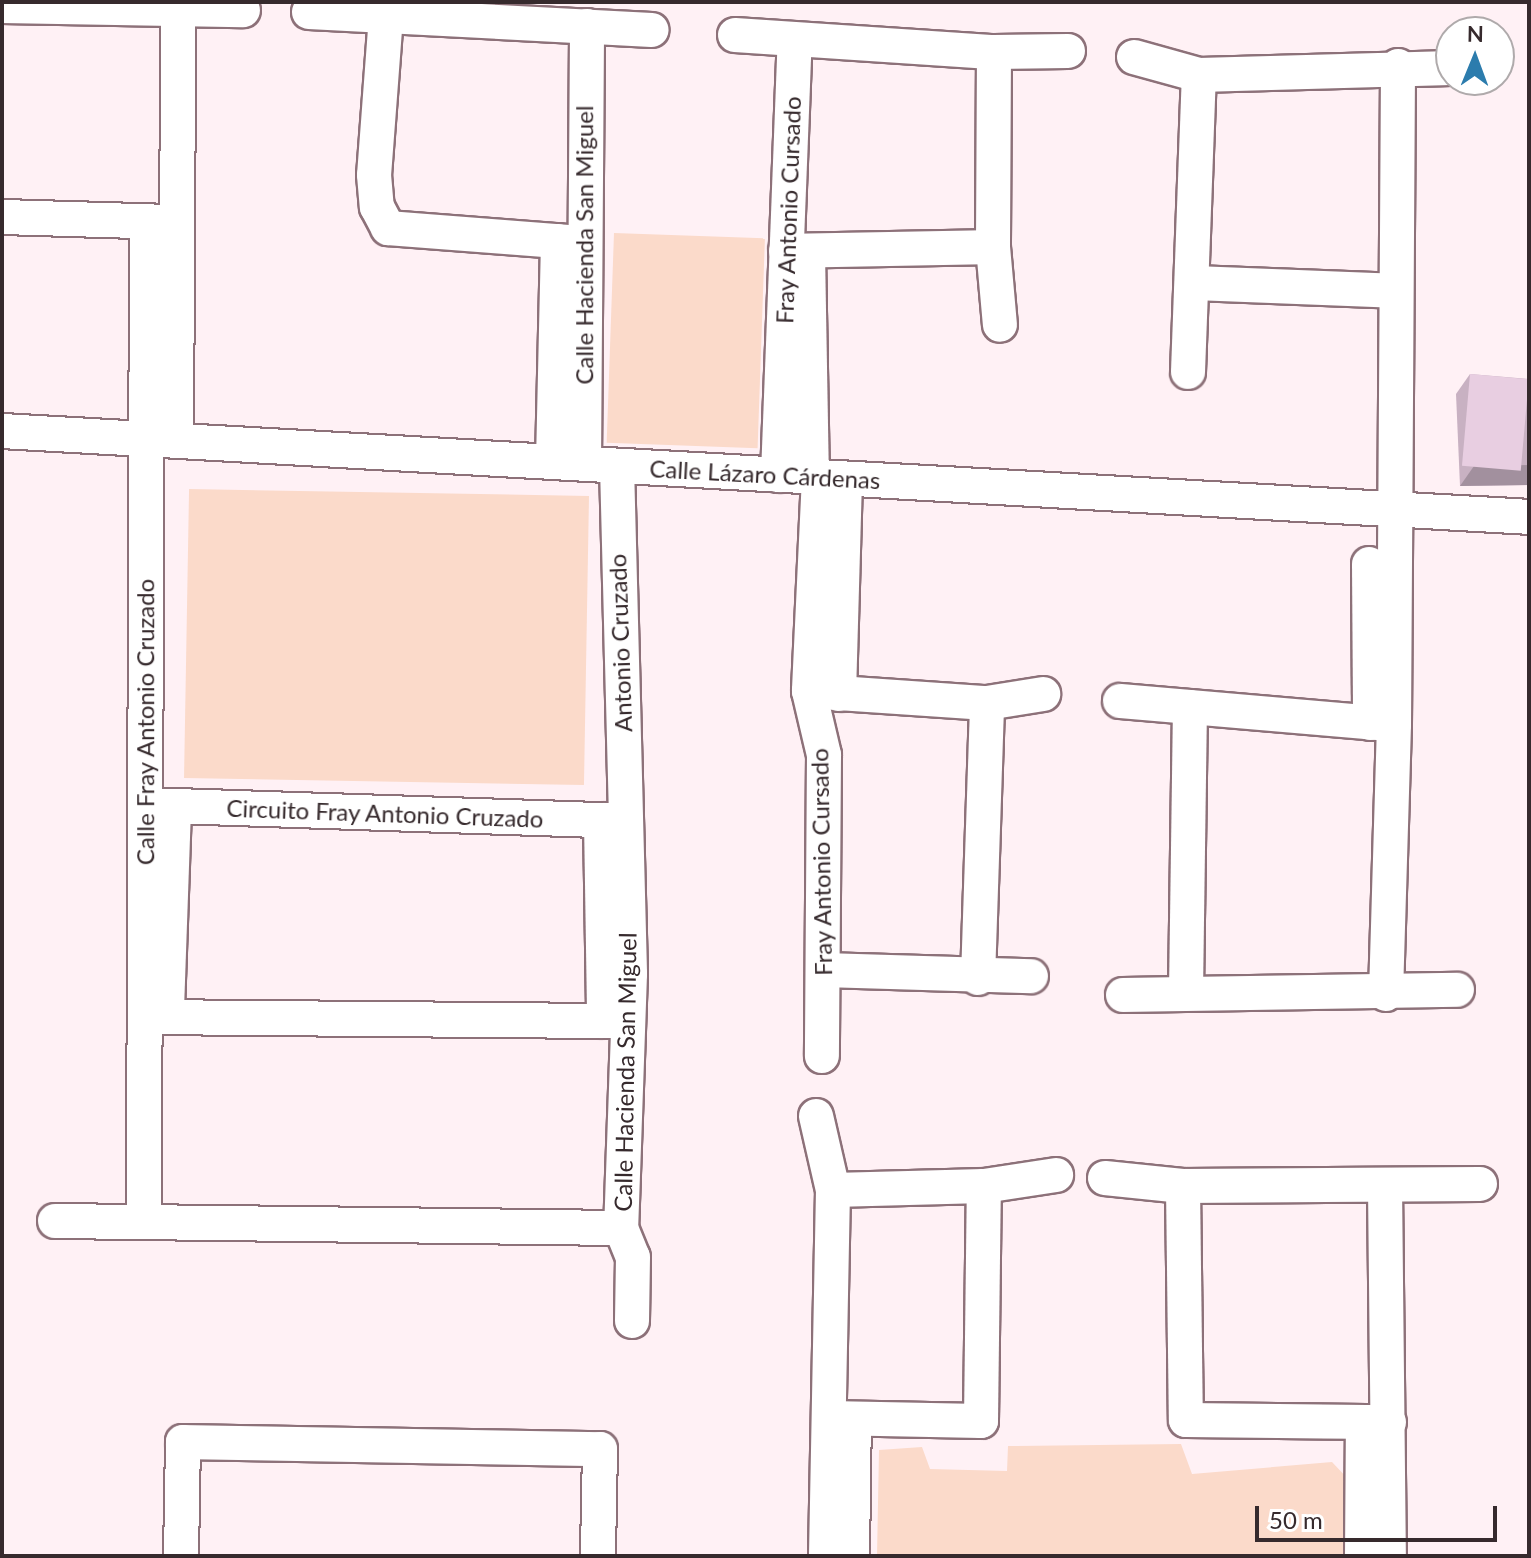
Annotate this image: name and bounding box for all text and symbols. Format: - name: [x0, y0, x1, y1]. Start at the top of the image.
- north arrow: [1435, 16, 1515, 96]
- text: N: [1467, 20, 1484, 47]
- street label: Fray Antonio Cursado: [770, 95, 806, 325]
- street label: Calle Hacienda San Miguel: [570, 105, 598, 385]
- street label: Calle Lázaro Cárdenas: [649, 454, 881, 494]
- street label: Antonio Cruzado: [602, 553, 638, 733]
- street label: Calle Fray Antonio Cruzado: [131, 578, 159, 866]
- street label: Fray Antonio Cursado: [805, 747, 837, 977]
- street label: Circuito Fray Antonio Cruzado: [225, 793, 545, 833]
- street label: Calle Hacienda San Miguel: [608, 932, 642, 1212]
- scale bar: [1259, 1490, 1501, 1540]
- text: 50 m: [1269, 1505, 1323, 1534]

